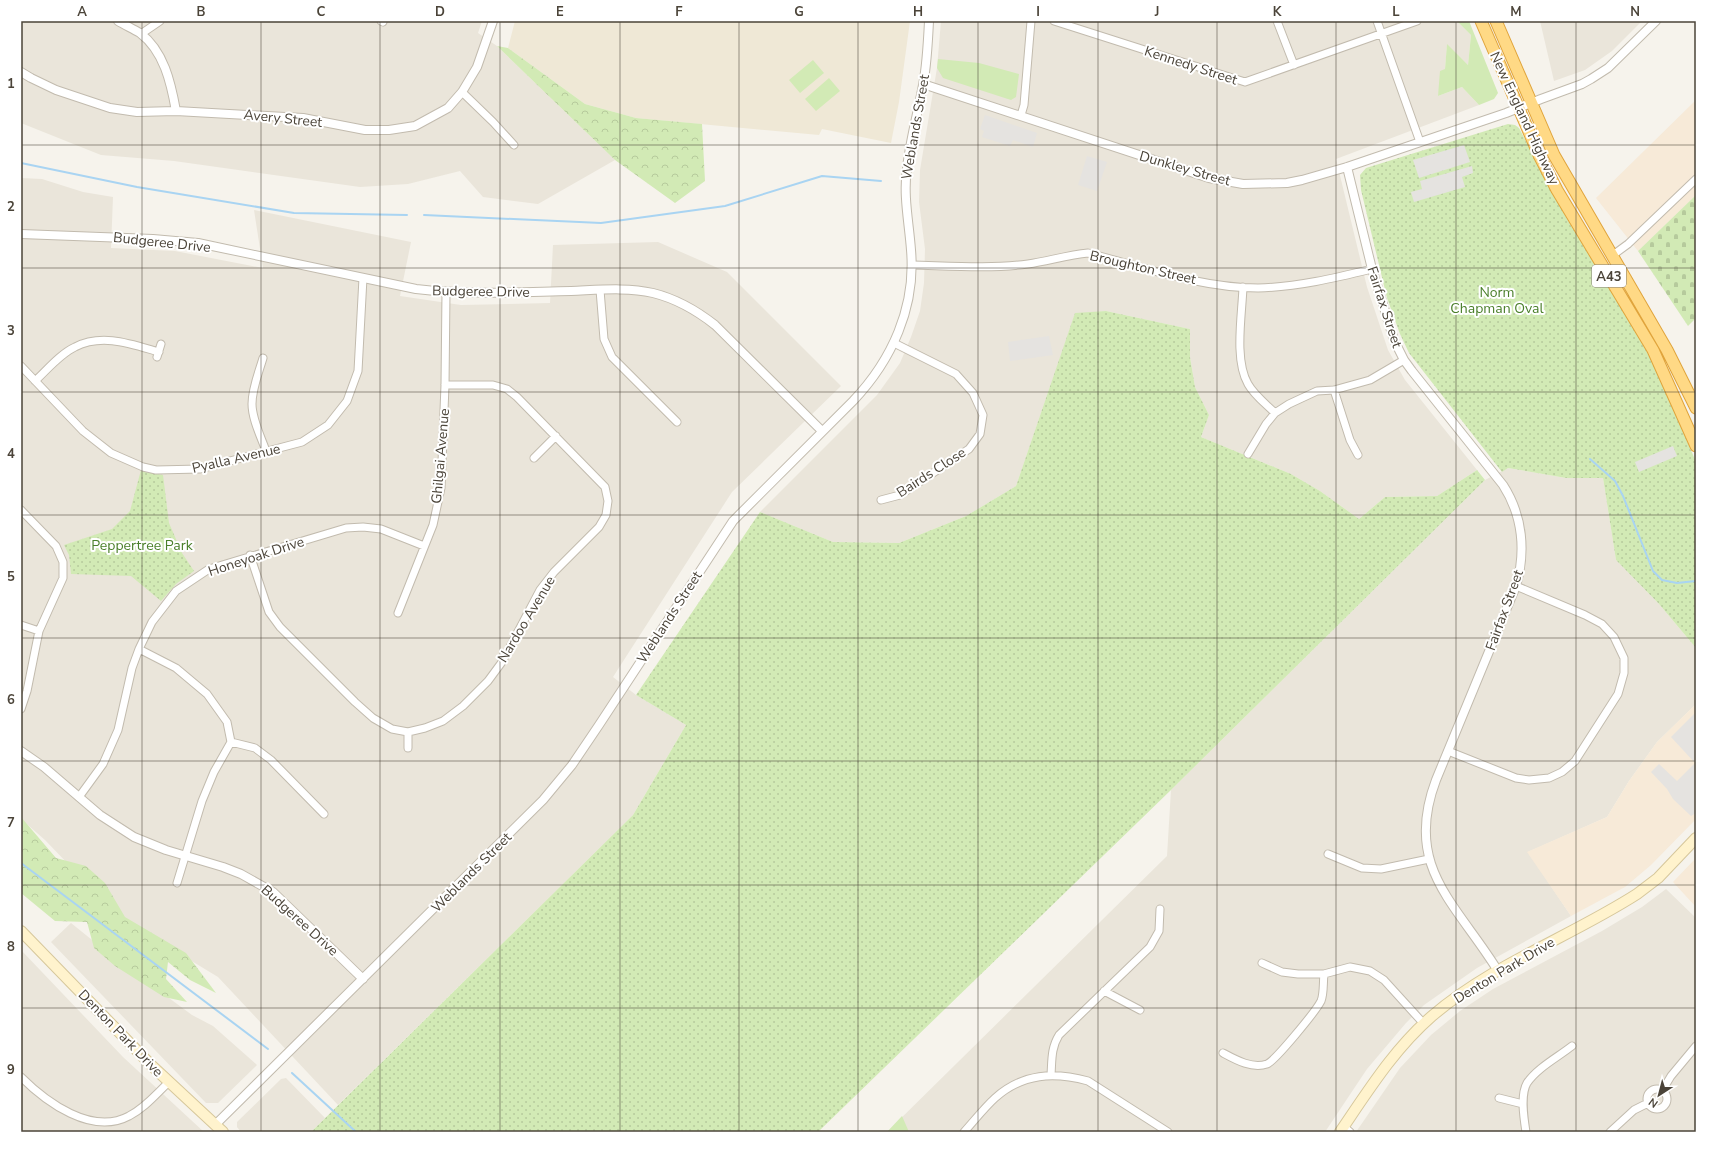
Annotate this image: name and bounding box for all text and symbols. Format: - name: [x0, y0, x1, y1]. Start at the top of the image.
- text: A: [77, 3, 87, 21]
- text: B: [197, 3, 206, 21]
- text: C: [317, 3, 326, 21]
- text: D: [435, 3, 445, 21]
- text: E: [556, 3, 564, 21]
- text: F: [675, 3, 683, 21]
- text: G: [794, 3, 804, 21]
- text: H: [913, 3, 923, 21]
- text: I: [1036, 3, 1040, 21]
- text: J: [1154, 3, 1159, 21]
- text: K: [1273, 3, 1282, 21]
- text: L: [1392, 3, 1400, 21]
- text: M: [1510, 3, 1522, 21]
- text: N: [1630, 3, 1640, 21]
- street label: Kennedy Street: [1142, 42, 1240, 89]
- street label: New England Highway: [1485, 49, 1564, 189]
- street label: Weblands Street: [897, 73, 934, 181]
- text: 1: [7, 75, 15, 93]
- street label: Avery Street: [243, 105, 323, 132]
- street label: Dunkley Street: [1137, 146, 1233, 191]
- text: 2: [7, 198, 15, 216]
- street label: Budgeree Drive: [112, 228, 212, 257]
- street label: Broughton Street: [1088, 246, 1198, 289]
- street label: Fairfax Street: [1362, 264, 1407, 350]
- road number: A43: [1592, 265, 1626, 287]
- street label: Budgeree Drive: [432, 281, 530, 302]
- park label: Norm Chapman Oval: [1450, 283, 1544, 318]
- text: 3: [7, 322, 15, 340]
- street label: Ghilgai Avenue: [427, 408, 454, 504]
- street label: Pyalla Avenue: [190, 439, 282, 478]
- street label: Bairds Close: [893, 443, 970, 502]
- text: 4: [7, 445, 15, 463]
- street label: Honeyoak Drive: [206, 532, 307, 581]
- park label: Peppertree Park: [91, 536, 194, 555]
- street label: Weblands Street: [632, 567, 706, 667]
- street label: Fairfax Street: [1481, 567, 1528, 653]
- text: 5: [7, 568, 15, 586]
- street label: Nardoo Avenue: [493, 572, 560, 666]
- text: 6: [7, 691, 15, 709]
- text: 7: [7, 814, 15, 832]
- street label: Weblands Street: [427, 828, 516, 917]
- street label: Budgeree Drive: [257, 881, 342, 960]
- street label: Denton Park Drive: [1450, 933, 1558, 1008]
- text: 8: [7, 938, 15, 956]
- street label: Denton Park Drive: [74, 985, 167, 1081]
- text: 9: [7, 1061, 15, 1079]
- north arrow: [1639, 1075, 1679, 1115]
- text: N: [1646, 1094, 1661, 1111]

